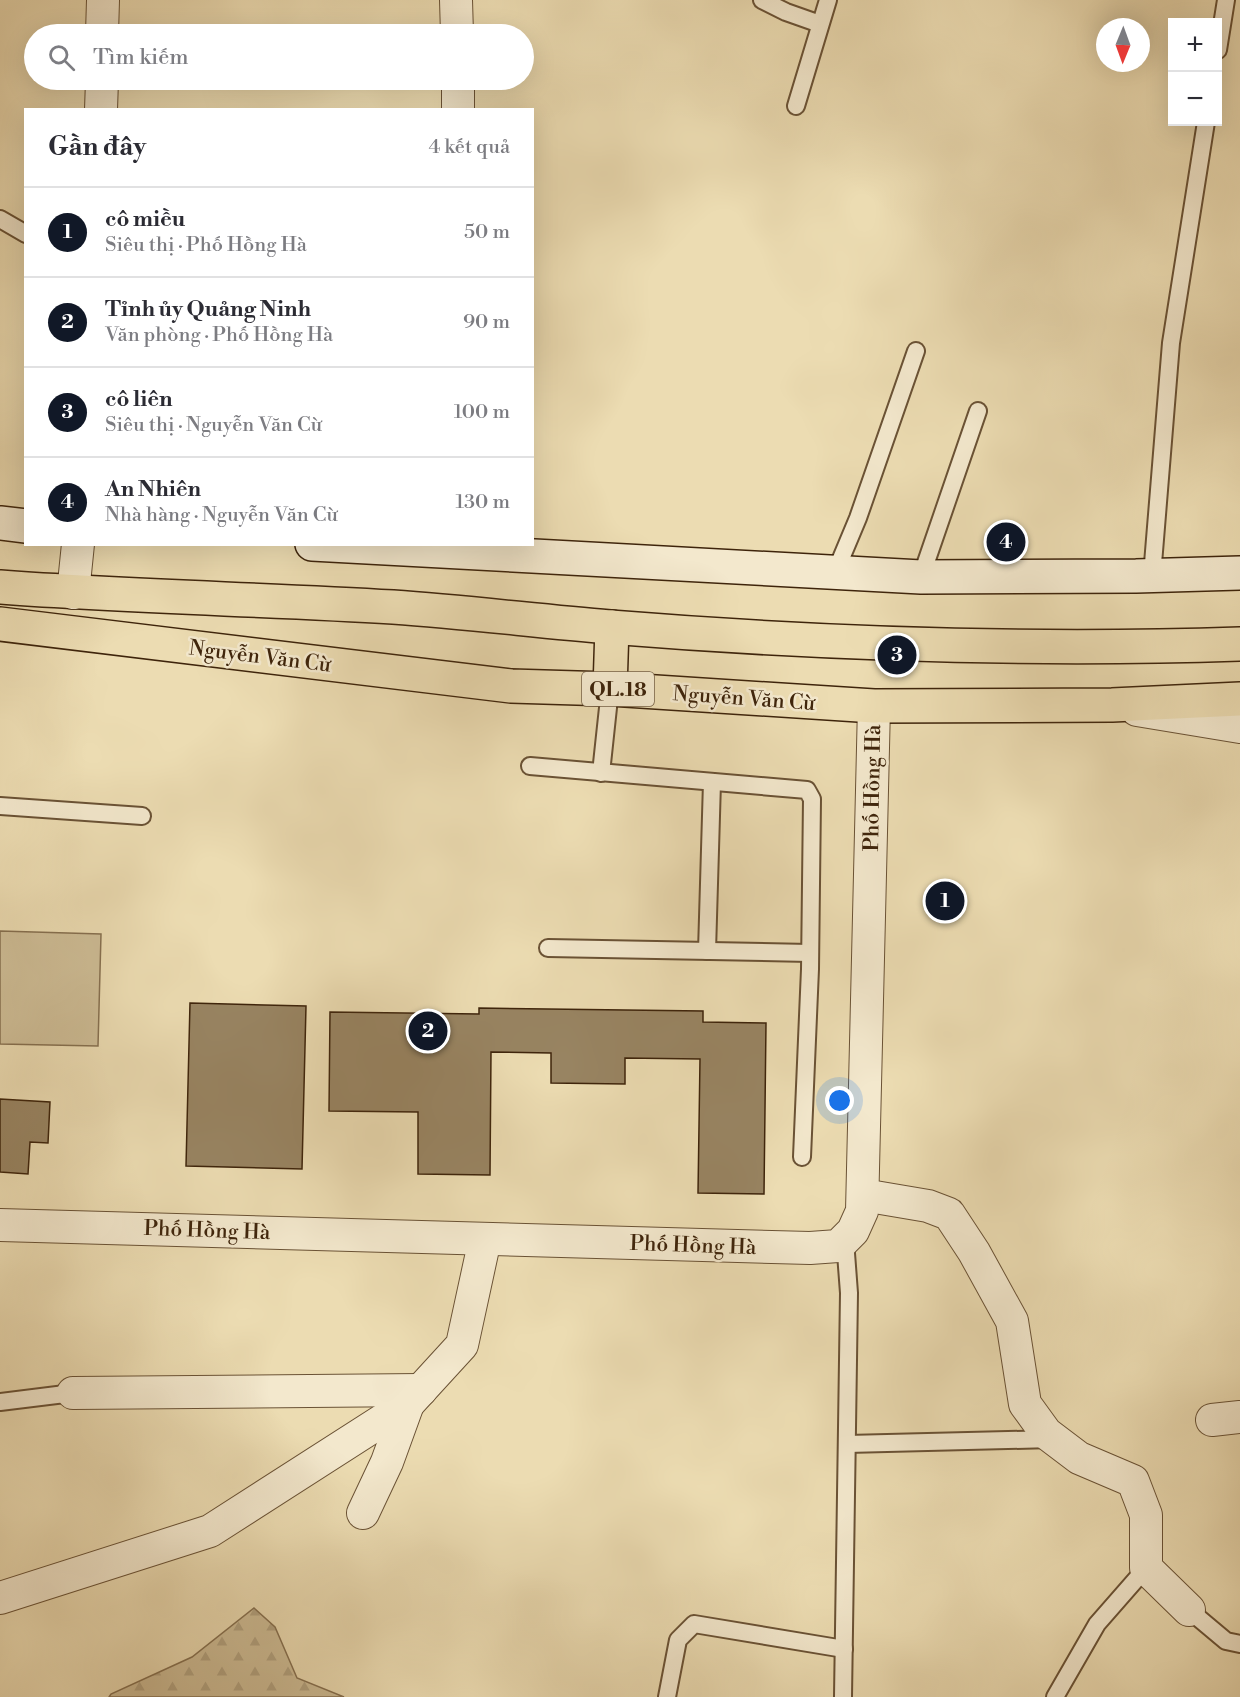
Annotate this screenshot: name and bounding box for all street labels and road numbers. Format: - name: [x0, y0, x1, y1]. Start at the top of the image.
- street label: Nguyễn Văn Cừ: [187, 635, 333, 679]
- road number: QL.18: [582, 672, 654, 706]
- street label: Nguyễn Văn Cừ: [672, 681, 817, 717]
- street label: Phố Hồng Hà: [859, 724, 887, 852]
- street label: Phố Hồng Hà: [143, 1216, 271, 1246]
- street label: Phố Hồng Hà: [629, 1231, 757, 1261]

